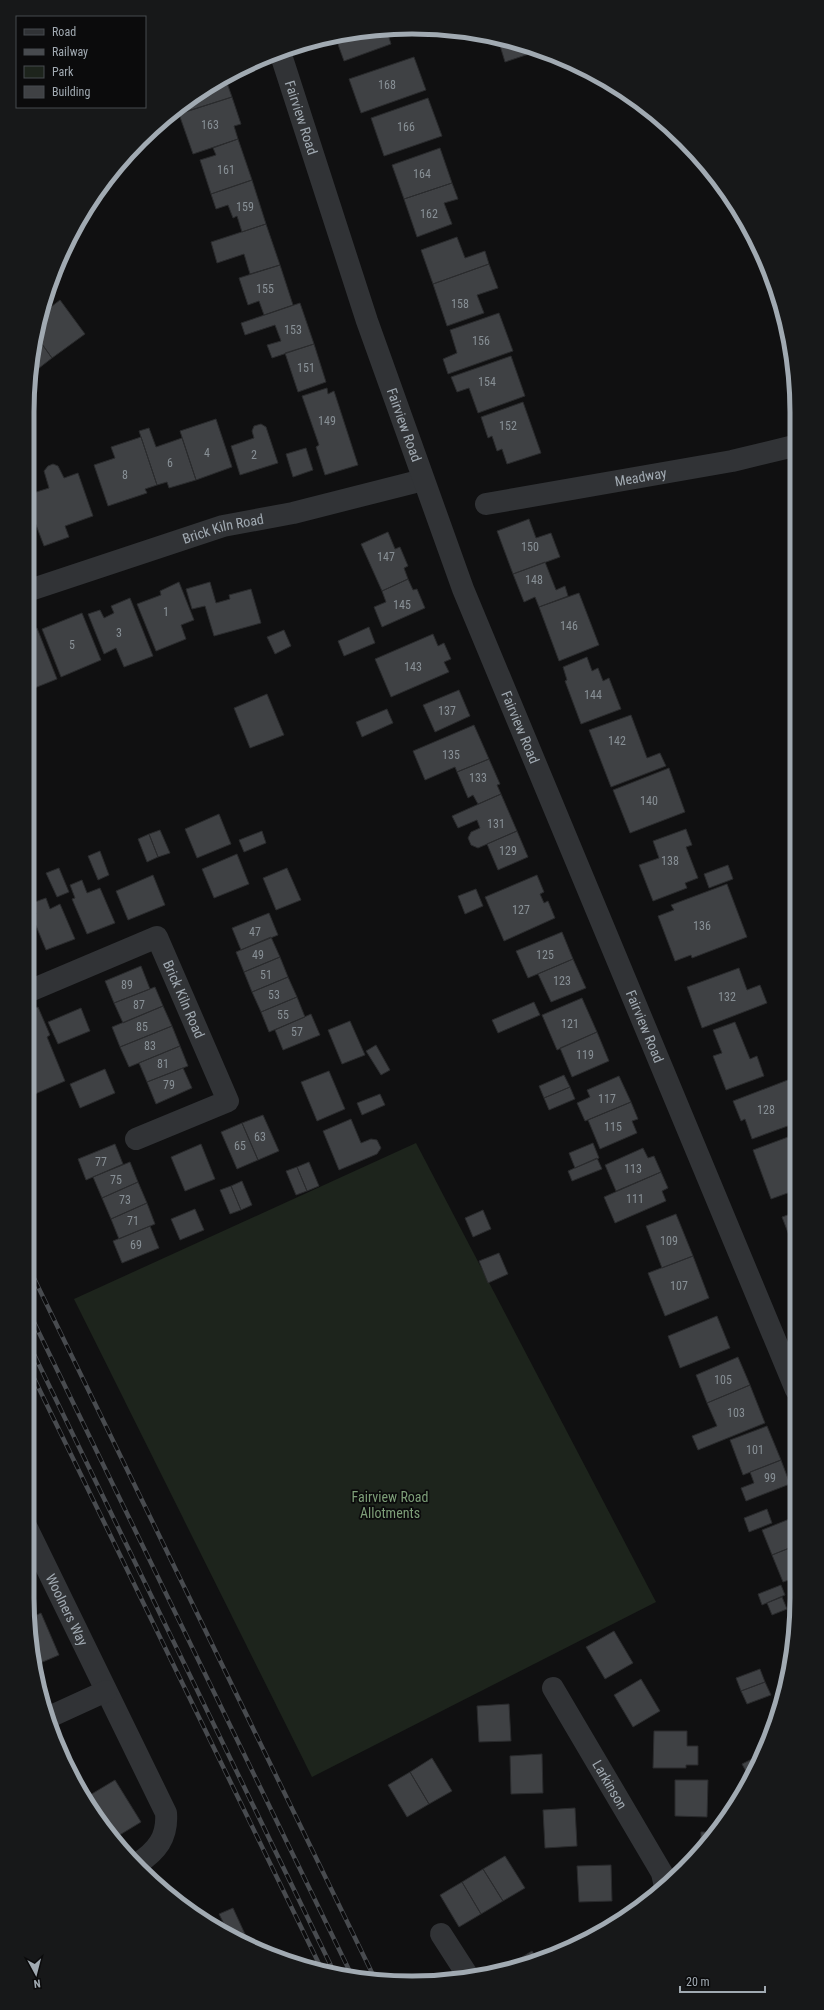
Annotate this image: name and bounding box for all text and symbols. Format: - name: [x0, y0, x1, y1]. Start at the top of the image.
- legend: [16, 16, 146, 108]
- text: Road: [52, 25, 76, 39]
- text: Railway: [52, 45, 88, 59]
- text: Park: [52, 65, 74, 79]
- house number: 168: [378, 78, 396, 92]
- street label: Fairview Road: [282, 79, 321, 157]
- text: Building: [52, 85, 90, 99]
- house number: 163: [201, 118, 219, 132]
- house number: 166: [397, 120, 415, 134]
- house number: 161: [217, 163, 235, 177]
- house number: 164: [413, 167, 431, 181]
- house number: 159: [236, 200, 254, 214]
- house number: 162: [420, 207, 438, 221]
- house number: 155: [256, 282, 274, 296]
- house number: 158: [451, 297, 469, 311]
- house number: 153: [284, 323, 302, 337]
- house number: 156: [472, 334, 490, 348]
- house number: 151: [297, 361, 315, 375]
- house number: 154: [478, 375, 496, 389]
- street label: Fairview Road: [384, 386, 425, 464]
- house number: 149: [318, 414, 336, 428]
- house number: 152: [499, 419, 517, 433]
- house number: 4: [204, 446, 210, 460]
- house number: 2: [251, 448, 257, 462]
- house number: 6: [167, 456, 173, 470]
- street label: Meadway: [613, 465, 668, 489]
- house number: 8: [122, 468, 128, 482]
- street label: Brick Kiln Road: [180, 511, 265, 547]
- house number: 150: [521, 540, 539, 554]
- house number: 147: [377, 550, 395, 564]
- house number: 148: [525, 573, 543, 587]
- house number: 145: [393, 598, 411, 612]
- house number: 1: [163, 605, 169, 619]
- house number: 146: [560, 619, 578, 633]
- house number: 3: [116, 626, 122, 640]
- house number: 5: [69, 638, 75, 652]
- house number: 143: [404, 660, 422, 674]
- street label: Fairview Road: [498, 688, 543, 766]
- house number: 144: [584, 688, 602, 702]
- house number: 137: [438, 704, 456, 718]
- house number: 142: [608, 734, 626, 748]
- house number: 135: [442, 748, 460, 762]
- house number: 133: [469, 771, 487, 785]
- house number: 140: [640, 794, 658, 808]
- house number: 131: [487, 817, 505, 831]
- house number: 129: [499, 844, 517, 858]
- house number: 138: [661, 854, 679, 868]
- house number: 127: [512, 903, 530, 917]
- house number: 136: [693, 919, 711, 933]
- house number: 47: [249, 925, 261, 939]
- house number: 49: [252, 948, 264, 962]
- house number: 125: [536, 948, 554, 962]
- street label: Brick Kiln Road: [160, 958, 208, 1041]
- house number: 51: [260, 968, 272, 982]
- house number: 123: [553, 974, 571, 988]
- house number: 89: [121, 978, 133, 992]
- house number: 53: [268, 988, 280, 1002]
- street label: Fairview Road: [623, 988, 667, 1065]
- house number: 132: [718, 990, 736, 1004]
- house number: 87: [133, 998, 145, 1012]
- house number: 55: [277, 1008, 289, 1022]
- house number: 121: [561, 1017, 579, 1031]
- house number: 85: [136, 1020, 148, 1034]
- house number: 57: [291, 1025, 303, 1039]
- house number: 83: [144, 1039, 156, 1053]
- house number: 119: [576, 1048, 594, 1062]
- house number: 81: [157, 1057, 169, 1071]
- house number: 79: [163, 1078, 175, 1092]
- house number: 117: [598, 1092, 616, 1106]
- house number: 128: [757, 1103, 775, 1117]
- house number: 115: [604, 1120, 622, 1134]
- house number: 63: [254, 1130, 266, 1144]
- house number: 65: [234, 1139, 246, 1153]
- house number: 77: [95, 1155, 107, 1169]
- house number: 113: [624, 1162, 642, 1176]
- house number: 75: [110, 1173, 122, 1187]
- house number: 111: [626, 1192, 644, 1206]
- house number: 73: [119, 1193, 131, 1207]
- house number: 71: [127, 1214, 139, 1228]
- house number: 109: [660, 1234, 678, 1248]
- house number: 69: [130, 1238, 142, 1252]
- house number: 107: [670, 1279, 688, 1293]
- house number: 105: [714, 1373, 732, 1387]
- house number: 103: [727, 1406, 745, 1420]
- house number: 101: [746, 1443, 764, 1457]
- house number: 99: [764, 1471, 776, 1485]
- park label: Fairview Road Allotments: [352, 1489, 429, 1521]
- street label: Woolners Way: [43, 1571, 91, 1648]
- street label: Larkinson: [589, 1757, 630, 1812]
- north arrow: [16, 1954, 56, 1994]
- scale bar: [680, 1968, 765, 1994]
- text: 20 m: [686, 1975, 710, 1989]
- text: N: [33, 1977, 41, 1990]

